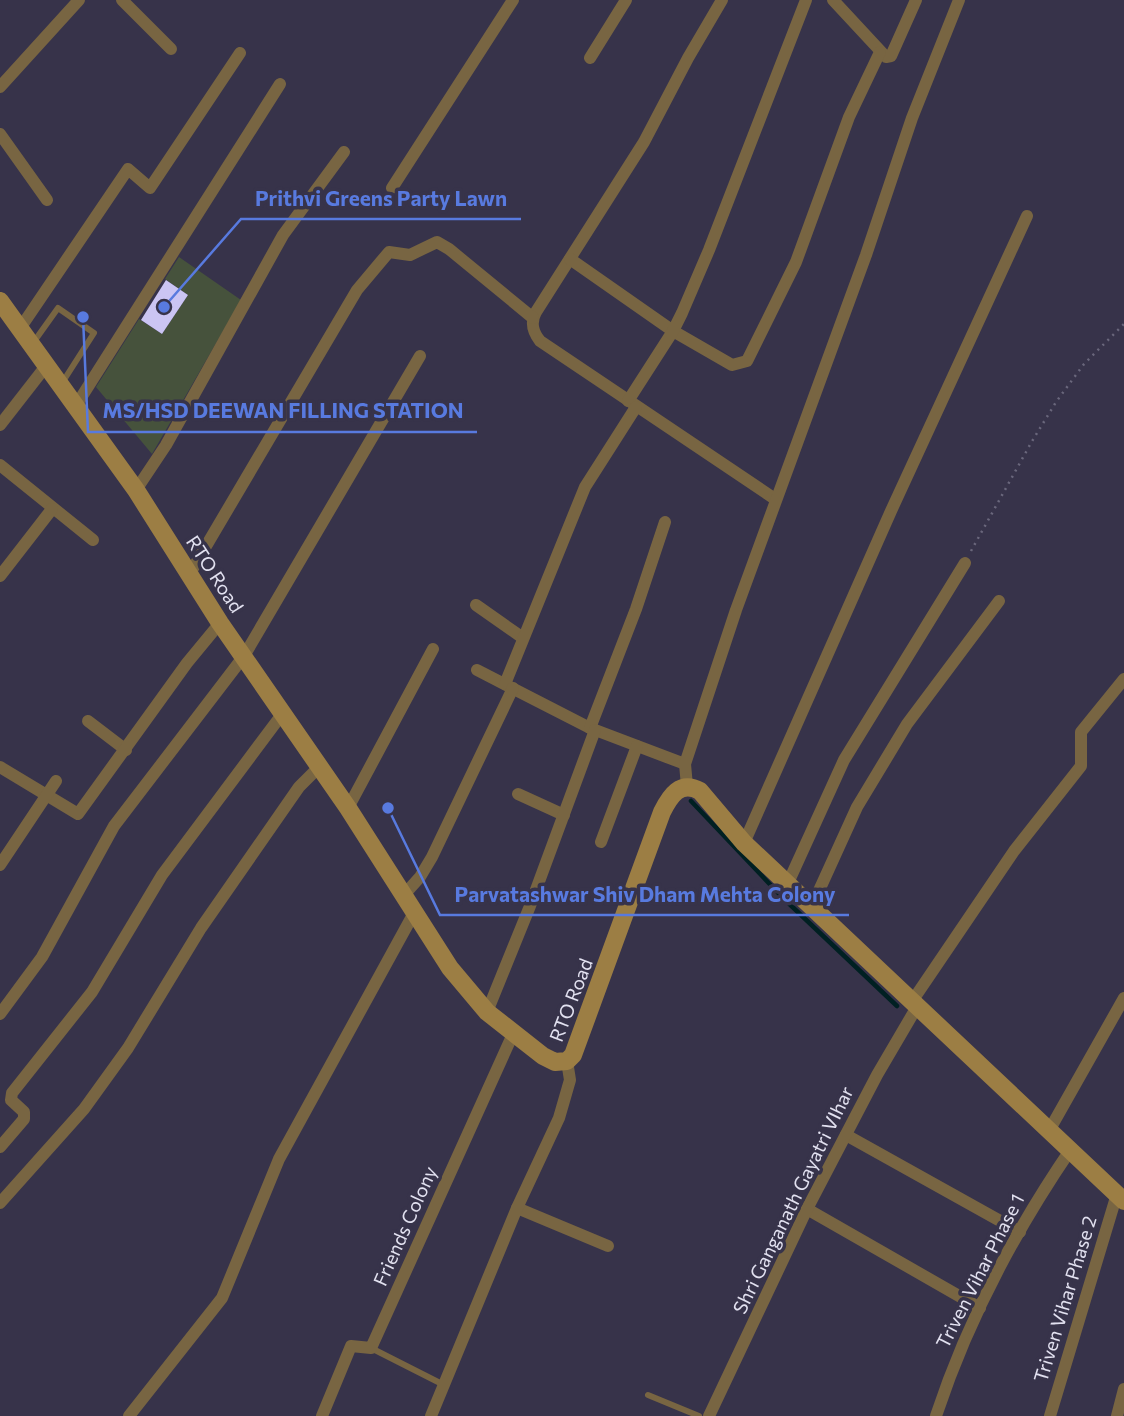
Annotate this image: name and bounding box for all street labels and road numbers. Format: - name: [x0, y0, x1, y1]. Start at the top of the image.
- street label: RTO Road: [182, 531, 249, 617]
- street label: RTO Road: [544, 955, 597, 1045]
- street label: Shri Ganganath Gayatri VIhar: [727, 1082, 858, 1317]
- street label: Friends Colony: [368, 1162, 441, 1289]
- street label: Triven Vihar Phase 1: [931, 1190, 1028, 1352]
- street label: Triven Vihar Phase 2: [1028, 1213, 1101, 1385]

